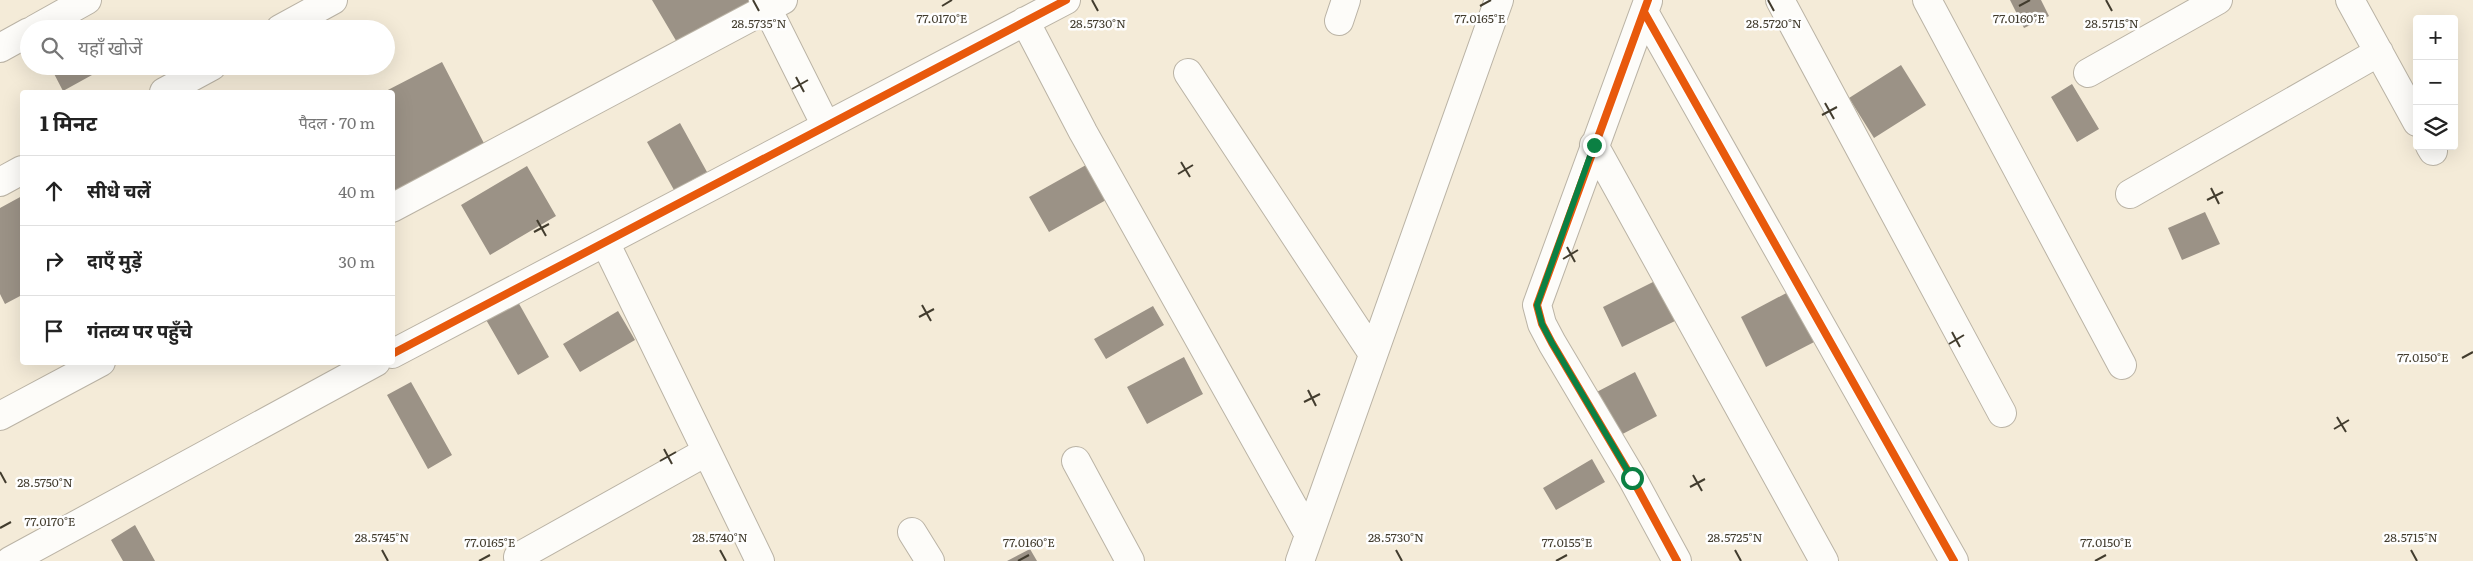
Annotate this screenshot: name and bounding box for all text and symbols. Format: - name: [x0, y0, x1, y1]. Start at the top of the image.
- text: 77.0170°E: [916, 9, 968, 27]
- text: 77.0165°E: [1455, 9, 1506, 27]
- text: 77.0160°E: [1993, 9, 2045, 27]
- text: 28.5735°N: [731, 14, 787, 32]
- text: 28.5730°N: [1070, 14, 1126, 32]
- text: 28.5720°N: [1746, 14, 1802, 32]
- text: 28.5715°N: [2085, 14, 2139, 32]
- map controls: [2413, 15, 2458, 150]
- button: +: [2413, 15, 2458, 60]
- search box: [20, 20, 395, 75]
- text: यहाँ खोजें: [78, 33, 142, 61]
- icon: search: [38, 34, 66, 62]
- button: −: [2413, 60, 2458, 105]
- button: layers: [2413, 105, 2458, 150]
- text: 1 मिनट: [40, 106, 97, 137]
- text: पैदल · 70 m: [299, 110, 375, 134]
- route end: [1583, 134, 1606, 157]
- text: सीधे चलें: [87, 176, 151, 204]
- icon: ahead: [40, 177, 68, 205]
- text: 40 m: [338, 179, 375, 203]
- text: दाएँ मुड़ें: [87, 246, 142, 274]
- icon: right: [40, 247, 68, 275]
- text: 30 m: [338, 249, 375, 273]
- text: गंतव्य पर पहुँचे: [87, 316, 192, 344]
- icon: arrive: [40, 317, 68, 345]
- text: 77.0150°E: [2397, 348, 2449, 366]
- route start: [1621, 467, 1644, 490]
- text: 28.5750°N: [17, 473, 73, 491]
- text: 77.0170°E: [24, 512, 76, 530]
- text: 28.5745°N: [355, 528, 409, 546]
- text: 28.5740°N: [692, 528, 748, 546]
- text: 28.5730°N: [1368, 528, 1424, 546]
- text: 28.5725°N: [1708, 528, 1762, 546]
- text: 28.5715°N: [2384, 528, 2438, 546]
- text: 77.0165°E: [465, 533, 516, 551]
- text: 77.0160°E: [1003, 533, 1055, 551]
- text: 77.0155°E: [1542, 533, 1593, 551]
- text: 77.0150°E: [2080, 533, 2132, 551]

